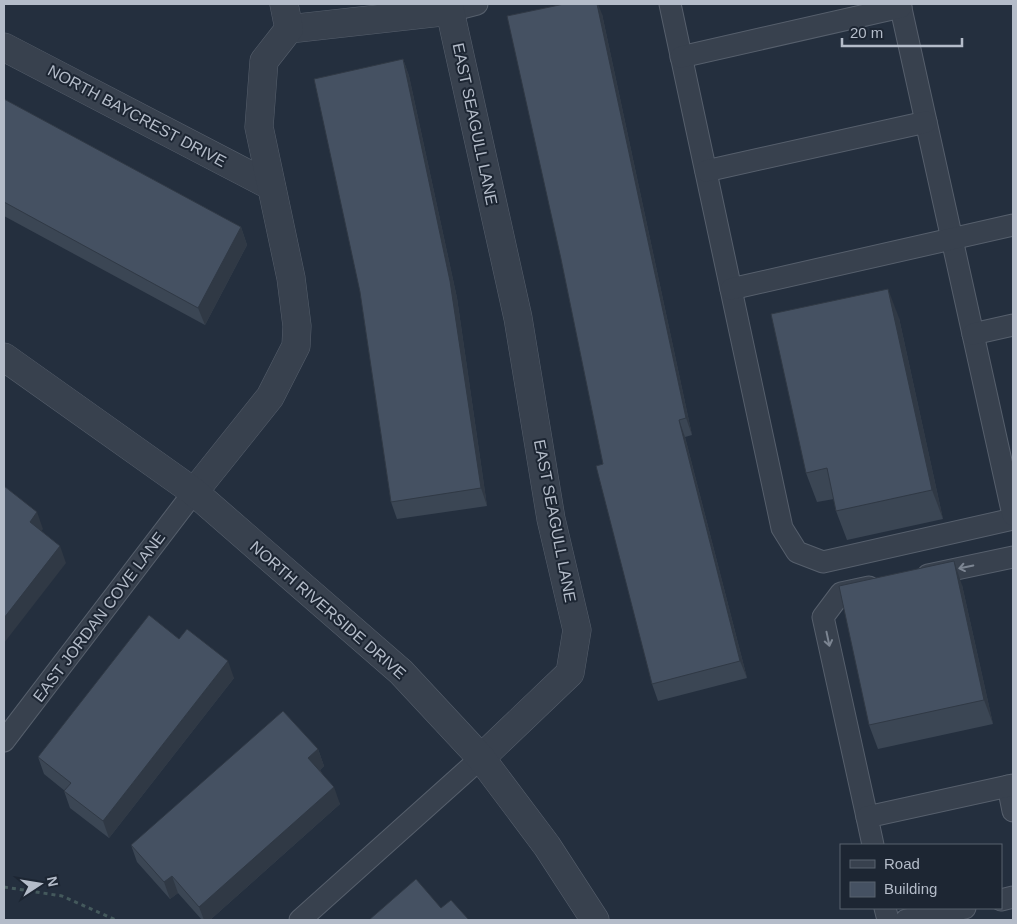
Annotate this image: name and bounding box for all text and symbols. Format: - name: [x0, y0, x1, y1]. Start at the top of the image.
- scale bar: [842, 15, 962, 47]
- text: 20 m: [850, 24, 883, 41]
- street label: EAST SEAGULL LANE: [449, 41, 501, 207]
- street label: NORTH BAYCREST DRIVE: [45, 62, 229, 170]
- street label: EAST SEAGULL LANE: [531, 438, 579, 604]
- street label: EAST JORDAN COVE LANE: [30, 529, 168, 705]
- street label: NORTH RIVERSIDE DRIVE: [247, 538, 409, 682]
- one-way arrow: [958, 563, 974, 572]
- one-way arrow: [824, 631, 833, 647]
- legend: [840, 844, 1002, 909]
- text: Road: [884, 855, 920, 872]
- north arrow: [15, 859, 65, 909]
- text: N: [44, 875, 62, 888]
- text: Building: [884, 880, 937, 897]

